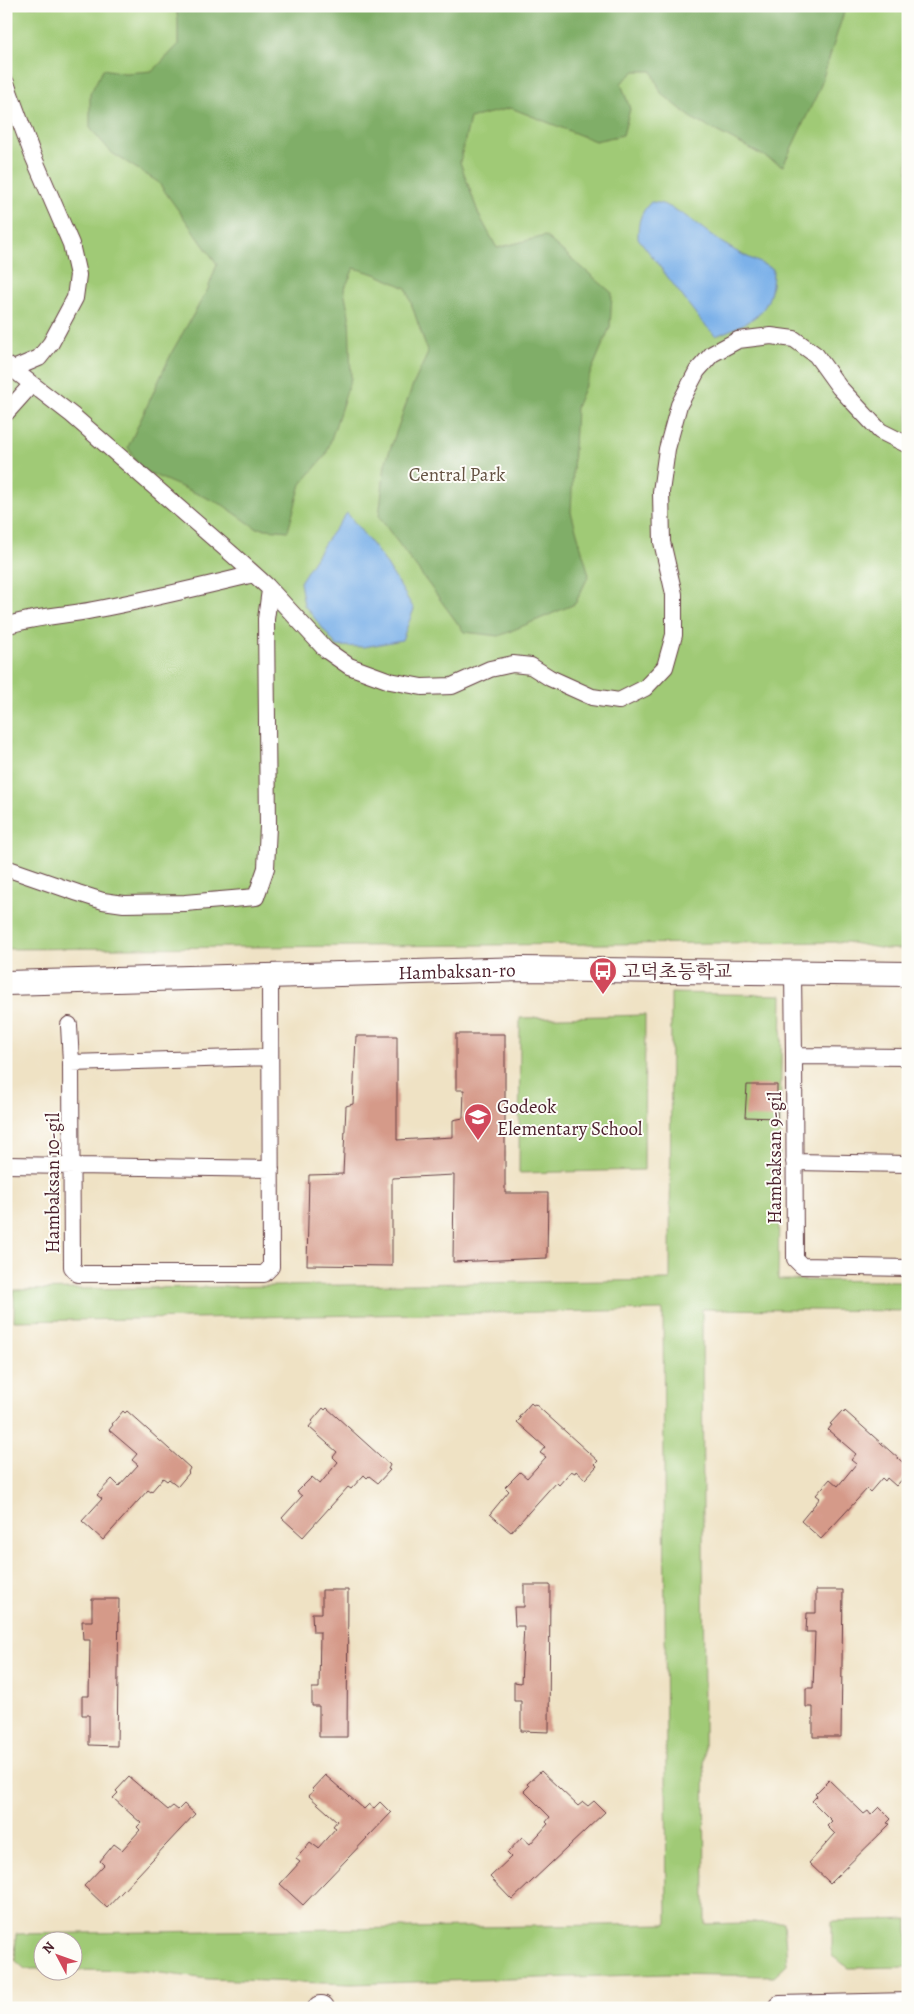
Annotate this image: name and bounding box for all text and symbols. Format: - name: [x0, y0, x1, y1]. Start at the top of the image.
- park label: Central Park: [409, 462, 506, 488]
- bus stop icon: 고덕초등학교: [588, 956, 618, 995]
- street label: Hambaksan-ro: [398, 957, 516, 986]
- place label: 고덕초등학교: [622, 959, 732, 985]
- street label: Hambaksan 9-gil: [762, 1091, 788, 1224]
- place label: Godeok Elementary School: [497, 1094, 643, 1142]
- school or university icon: Godeok Elementary School: [463, 1102, 493, 1141]
- street label: Hambaksan 10-gil: [40, 1112, 66, 1253]
- north arrow: [32, 1932, 82, 1982]
- text: N: [38, 1938, 59, 1958]

